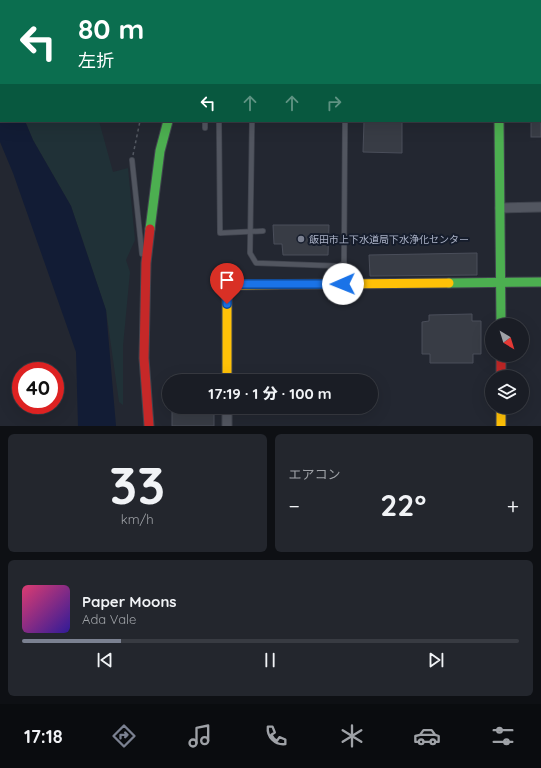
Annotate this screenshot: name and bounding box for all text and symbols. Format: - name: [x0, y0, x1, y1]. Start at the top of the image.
- text: 80 m: [78, 11, 144, 46]
- icon: left: [12, 16, 64, 68]
- text: 左折: [78, 49, 114, 72]
- icon: left: [197, 92, 219, 114]
- icon: ahead: [239, 92, 261, 114]
- icon: ahead: [281, 92, 303, 114]
- icon: right: [323, 92, 345, 114]
- place label: 飯田市上下水道局下水浄化センター: [309, 233, 469, 246]
- marker: 飯田市上下水道局下水浄化センター: [296, 234, 306, 244]
- pin: [210, 263, 244, 304]
- position arrow: [322, 263, 364, 305]
- icon: arrive: [216, 269, 238, 291]
- north arrow: [485, 318, 529, 362]
- map controls: [485, 318, 529, 414]
- speed limit sign: 40: [12, 362, 64, 414]
- button: layers: [485, 370, 529, 414]
- text: 17:19 · 1 分 · 100 m: [208, 384, 332, 403]
- text: 33: [109, 452, 165, 517]
- text: エアコン: [289, 466, 341, 482]
- text: 22°: [380, 486, 426, 524]
- text: −: [289, 492, 300, 520]
- text: +: [507, 492, 519, 520]
- text: km/h: [121, 511, 154, 527]
- text: Paper Moons: [82, 592, 177, 611]
- text: Ada Vale: [82, 611, 136, 627]
- icon: previous: [94, 649, 116, 671]
- icon: pause: [259, 649, 281, 671]
- icon: next: [425, 649, 447, 671]
- icon: directions: [110, 722, 138, 750]
- icon: music: [186, 722, 214, 750]
- icon: phone: [262, 722, 290, 750]
- icon: climate: [338, 722, 366, 750]
- icon: car: [413, 722, 441, 750]
- icon: filters: [489, 722, 517, 750]
- text: 17:18: [24, 725, 63, 748]

